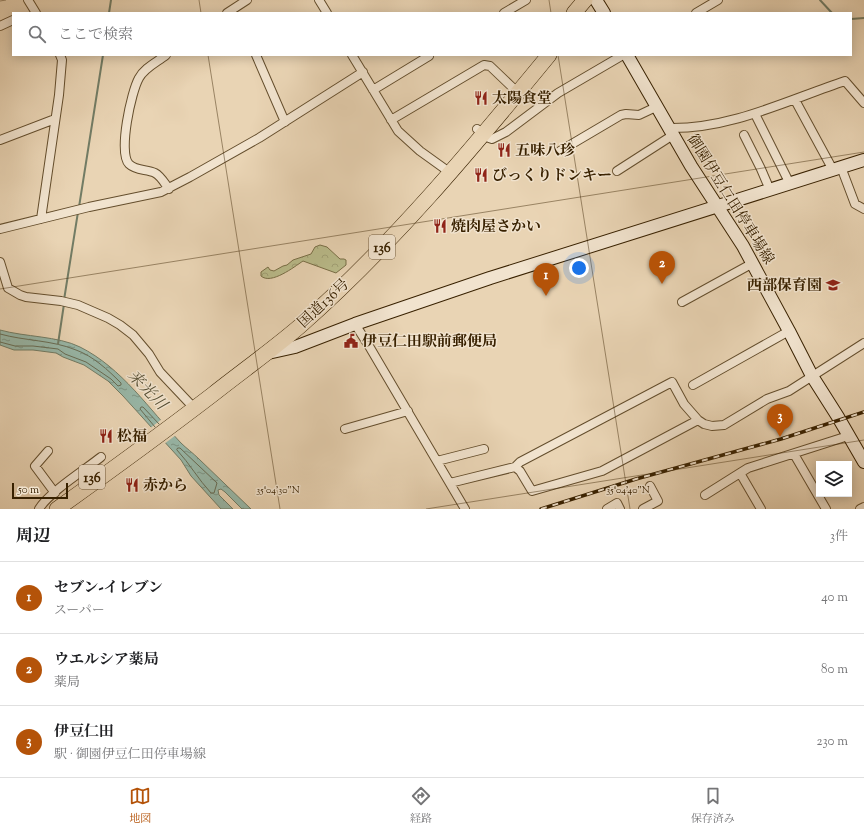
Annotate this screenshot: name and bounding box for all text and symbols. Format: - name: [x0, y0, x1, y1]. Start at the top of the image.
- search box: [12, 12, 852, 56]
- icon: search: [26, 23, 48, 45]
- text: ここで検索: [58, 25, 133, 46]
- place label: 太陽食堂: [492, 89, 552, 110]
- restaurant icon: 太陽食堂: [473, 90, 489, 106]
- street label: 御園伊豆仁田停車場線: [681, 131, 778, 269]
- place label: 五味八珍: [515, 141, 575, 162]
- restaurant icon: 五味八珍: [496, 142, 512, 158]
- place label: びっくりドンキー: [492, 166, 612, 187]
- restaurant icon: びっくりドンキー: [473, 167, 489, 183]
- place label: 焼肉屋さかい: [451, 217, 541, 238]
- restaurant icon: 焼肉屋さかい: [432, 218, 448, 234]
- road number: 136: [369, 235, 395, 259]
- pin: 2: [649, 251, 675, 284]
- your location: [569, 258, 589, 278]
- pin: 1: [533, 263, 559, 296]
- street label: 国道136号: [294, 275, 354, 333]
- place label: 西部保育園: [747, 276, 822, 297]
- school or university icon: 西部保育園: [825, 277, 841, 293]
- place label: 伊豆仁田駅前郵便局: [362, 332, 497, 353]
- public building icon: 伊豆仁田駅前郵便局: [343, 333, 359, 349]
- water label: 来光川: [121, 365, 173, 417]
- pin: 3: [767, 404, 793, 437]
- place label: 松福: [117, 427, 147, 448]
- restaurant icon: 松福: [98, 428, 114, 444]
- map controls: [816, 461, 852, 497]
- button: layers: [816, 461, 852, 497]
- road number: 136: [79, 465, 105, 489]
- place label: 赤から: [143, 476, 188, 497]
- restaurant icon: 赤から: [124, 477, 140, 493]
- scale bar: [12, 481, 68, 500]
- text: 50 m: [18, 482, 39, 498]
- text: 35°04'30"N: [256, 483, 300, 498]
- text: 35°04'40"N: [606, 483, 650, 498]
- text: 周辺: [16, 525, 50, 549]
- text: 3件: [830, 528, 848, 546]
- text: セブン-イレブン: [54, 578, 163, 599]
- text: 1: [27, 589, 31, 607]
- text: 40 m: [821, 589, 848, 607]
- text: スーパー: [54, 602, 105, 620]
- text: ウエルシア薬局: [54, 650, 159, 671]
- text: 2: [26, 661, 32, 679]
- text: 80 m: [821, 661, 848, 679]
- text: 薬局: [54, 674, 80, 692]
- text: 伊豆仁田: [54, 722, 114, 743]
- text: 3: [26, 733, 32, 751]
- text: 230 m: [816, 733, 848, 751]
- text: 駅 · 御園伊豆仁田停車場線: [54, 746, 206, 764]
- tab: 地図: [129, 785, 151, 827]
- tab: 経路: [410, 785, 432, 827]
- tab: 保存済み: [691, 785, 735, 827]

